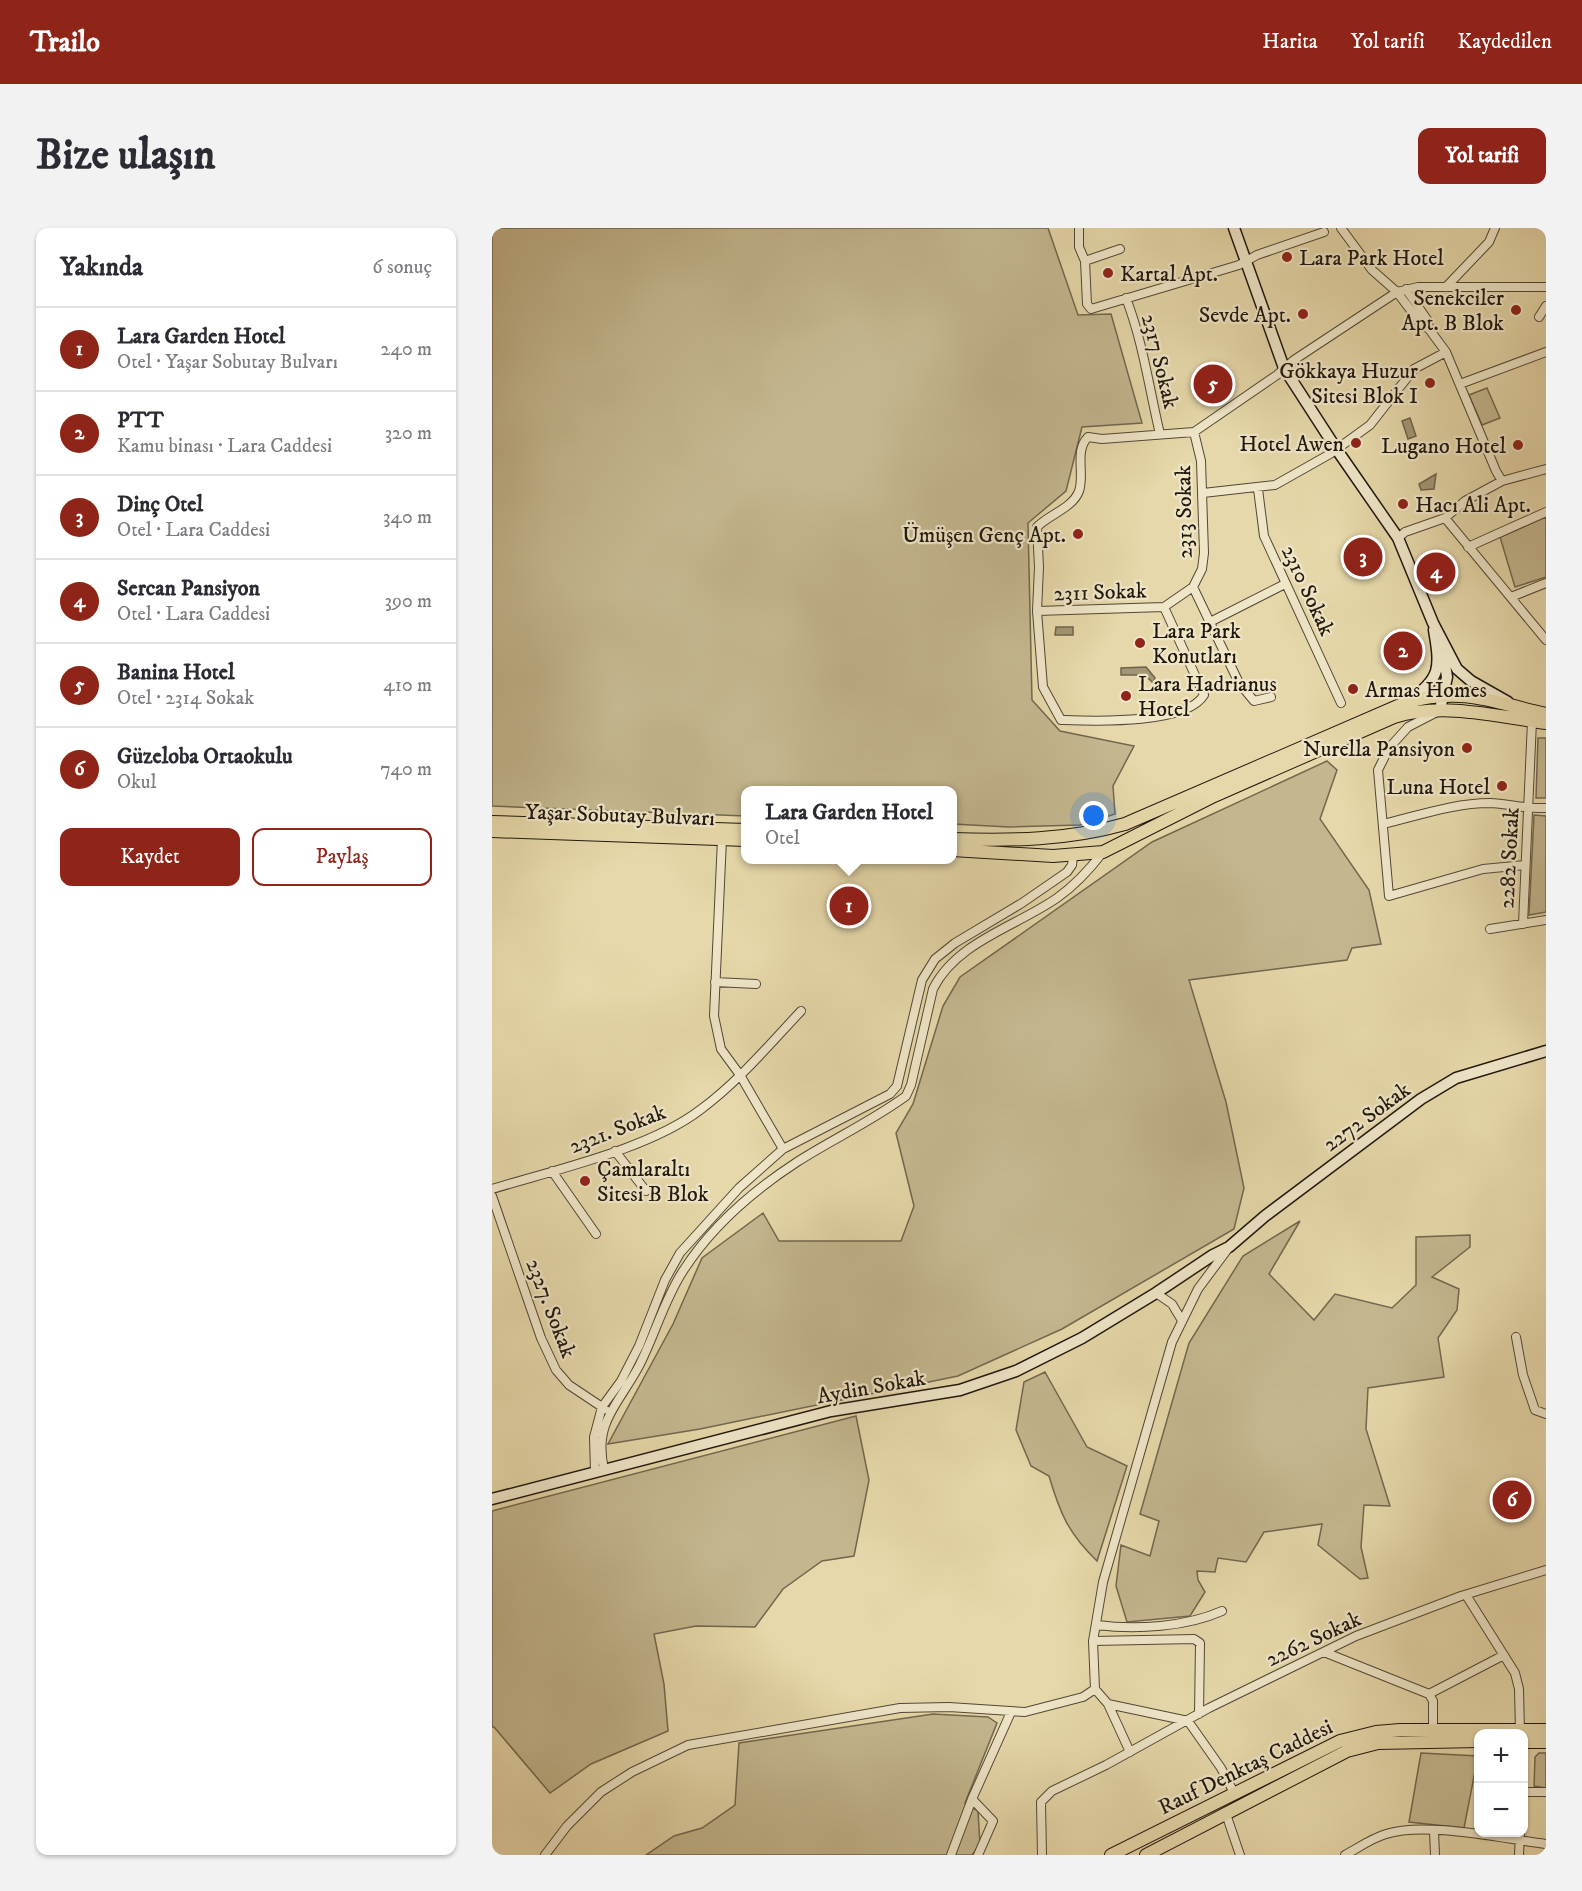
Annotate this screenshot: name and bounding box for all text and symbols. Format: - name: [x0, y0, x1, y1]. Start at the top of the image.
- text: Trailo: [30, 25, 100, 60]
- text: Harita: [1262, 29, 1318, 55]
- text: Yol tarifi: [1351, 29, 1425, 55]
- text: Kaydedilen: [1458, 29, 1552, 55]
- button: Yol tarifi: [1418, 128, 1546, 184]
- text: Bize ulaşın: [36, 130, 216, 182]
- place label: Lara Park Hotel: [1299, 245, 1444, 272]
- marker: Lara Park Hotel: [1280, 250, 1294, 264]
- text: Yakında: [60, 251, 143, 284]
- text: 6 sonuç: [372, 255, 432, 280]
- place label: Kartal Apt.: [1120, 261, 1218, 288]
- marker: Kartal Apt.: [1101, 266, 1115, 280]
- place label: Senekciler Apt. B Blok: [1401, 285, 1505, 337]
- place label: Sevde Apt.: [1199, 302, 1291, 329]
- marker: Senekciler Apt. B Blok: [1509, 303, 1523, 317]
- marker: Sevde Apt.: [1296, 307, 1310, 321]
- street label: 2317 Sokak: [1135, 311, 1184, 412]
- text: Lara Garden Hotel: [117, 323, 285, 350]
- text: 1: [76, 337, 83, 362]
- text: 240 m: [381, 337, 432, 362]
- text: Otel · Yaşar Sobutay Bulvarı: [117, 350, 338, 375]
- place label: Gökkaya Huzur Sitesi Blok I: [1279, 358, 1419, 410]
- pin: 5: [1194, 362, 1232, 406]
- marker: Gökkaya Huzur Sitesi Blok I: [1423, 376, 1437, 390]
- text: PTT: [117, 407, 164, 434]
- text: 2: [75, 421, 84, 446]
- text: 320 m: [385, 421, 432, 446]
- place label: Hotel Awen: [1239, 431, 1345, 458]
- place label: Lugano Hotel: [1381, 433, 1506, 460]
- text: Kamu binası · Lara Caddesi: [117, 434, 332, 459]
- marker: Hotel Awen: [1349, 436, 1363, 450]
- marker: Lugano Hotel: [1511, 438, 1525, 452]
- street label: 2313 Sokak: [1170, 465, 1199, 559]
- text: Dinç Otel: [117, 491, 203, 518]
- place label: Hacı Ali Apt.: [1415, 492, 1531, 519]
- marker: Hacı Ali Apt.: [1396, 497, 1410, 511]
- text: 3: [76, 505, 83, 530]
- text: 340 m: [383, 505, 432, 530]
- text: Otel · Lara Caddesi: [117, 518, 270, 543]
- place label: Ümüşen Genç Apt.: [902, 522, 1066, 549]
- marker: Ümüşen Genç Apt.: [1071, 527, 1085, 541]
- pin: 3: [1344, 534, 1382, 580]
- street label: 2310 Sokak: [1275, 541, 1340, 640]
- pin: 4: [1416, 550, 1456, 594]
- text: Sercan Pansiyon: [117, 575, 260, 602]
- street label: 2311 Sokak: [1053, 577, 1147, 608]
- text: 4: [74, 589, 85, 614]
- text: 390 m: [384, 589, 432, 614]
- text: Otel · Lara Caddesi: [117, 602, 270, 627]
- place label: Lara Park Konutları: [1152, 618, 1241, 670]
- pin: 2: [1384, 628, 1422, 674]
- marker: Lara Park Konutları: [1133, 636, 1147, 650]
- text: Banina Hotel: [117, 659, 235, 686]
- place label: Lara Hadrianus Hotel: [1138, 671, 1277, 723]
- text: 5: [75, 673, 84, 698]
- text: 410 m: [383, 673, 432, 698]
- place label: Armas Homes: [1365, 677, 1487, 704]
- marker: Armas Homes: [1346, 682, 1360, 696]
- text: Otel · 2314 Sokak: [117, 686, 254, 711]
- marker: Lara Hadrianus Hotel: [1119, 689, 1133, 703]
- place label: Nurella Pansiyon: [1303, 736, 1456, 763]
- marker: Nurella Pansiyon: [1460, 741, 1474, 755]
- text: Güzeloba Ortaokulu: [117, 743, 293, 770]
- text: 6: [74, 757, 85, 782]
- text: 740 m: [380, 757, 432, 782]
- text: Okul: [117, 770, 157, 795]
- place label: Luna Hotel: [1386, 774, 1490, 801]
- marker: Luna Hotel: [1495, 779, 1509, 793]
- popup: [741, 786, 957, 864]
- street label: Yaşar Sobutay Bulvarı: [525, 799, 715, 832]
- text: Lara Garden Hotel: [765, 799, 933, 826]
- your location: [1079, 801, 1108, 830]
- street label: 2282 Sokak: [1493, 807, 1526, 909]
- text: Otel: [765, 826, 800, 851]
- button: Kaydet: [60, 828, 240, 886]
- button: Paylaş: [252, 828, 432, 886]
- pin: 1: [830, 884, 868, 928]
- street label: 2272 Sokak: [1318, 1076, 1416, 1158]
- street label: 2321. Sokak: [565, 1099, 670, 1160]
- place label: Çamlaraltı Sitesi B Blok: [597, 1156, 709, 1208]
- marker: Çamlaraltı Sitesi B Blok: [578, 1174, 592, 1188]
- street label: 2327. Sokak: [519, 1255, 582, 1362]
- street label: Aydin Sokak: [815, 1365, 928, 1410]
- pin: 6: [1492, 1478, 1532, 1522]
- street label: 2262 Sokak: [1262, 1606, 1366, 1673]
- street label: Rauf Denktaş Caddesi: [1154, 1713, 1337, 1821]
- map controls: [1474, 1729, 1528, 1837]
- button: +: [1474, 1729, 1528, 1783]
- button: −: [1474, 1783, 1528, 1837]

